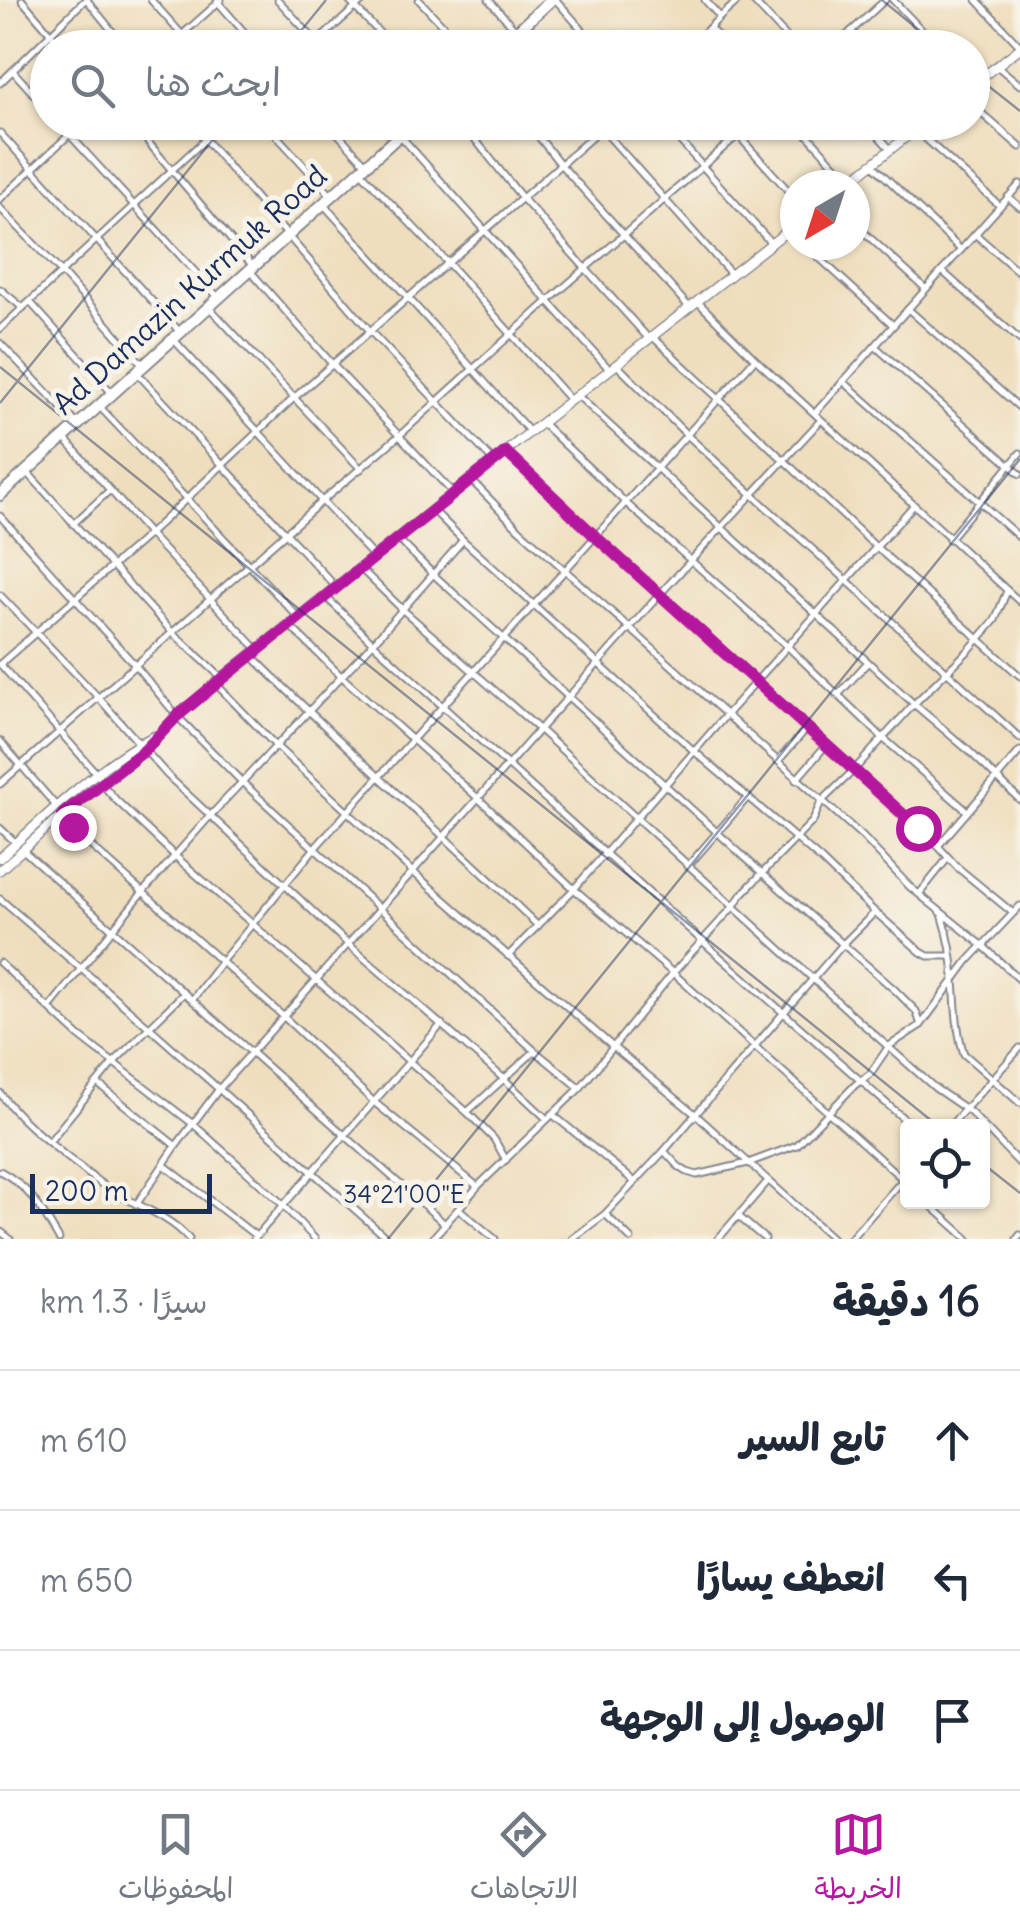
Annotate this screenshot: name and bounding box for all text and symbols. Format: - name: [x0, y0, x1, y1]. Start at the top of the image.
- search box: [30, 30, 990, 140]
- icon: search: [65, 58, 120, 113]
- text: ابحث هنا: [145, 59, 281, 106]
- street label: Ad Damazin Kurmuk Road: [44, 156, 334, 422]
- north arrow: [780, 170, 870, 260]
- route end: [51, 805, 97, 851]
- route start: [896, 806, 942, 852]
- map controls: [900, 1119, 990, 1209]
- button: locate: [900, 1119, 990, 1209]
- scale bar: [30, 1169, 212, 1214]
- text: 200 m: [45, 1173, 128, 1209]
- text: 34°21'00"E: [343, 1178, 465, 1210]
- text: 16 دقيقة: [832, 1275, 980, 1327]
- text: سيرًا · 1.3 km: [40, 1281, 208, 1322]
- icon: ahead: [925, 1413, 980, 1468]
- text: تابع السير: [741, 1414, 885, 1461]
- text: 610 m: [40, 1420, 128, 1461]
- icon: left: [925, 1553, 980, 1608]
- text: انعطف يسارًا: [696, 1554, 885, 1601]
- text: 650 m: [40, 1560, 134, 1601]
- icon: arrive: [925, 1693, 980, 1748]
- text: الوصول إلى الوجهة: [600, 1694, 885, 1741]
- tab: المحفوظات: [118, 1807, 234, 1913]
- tab: الاتجاهات: [470, 1807, 578, 1913]
- tab: الخريطة: [814, 1807, 902, 1913]

